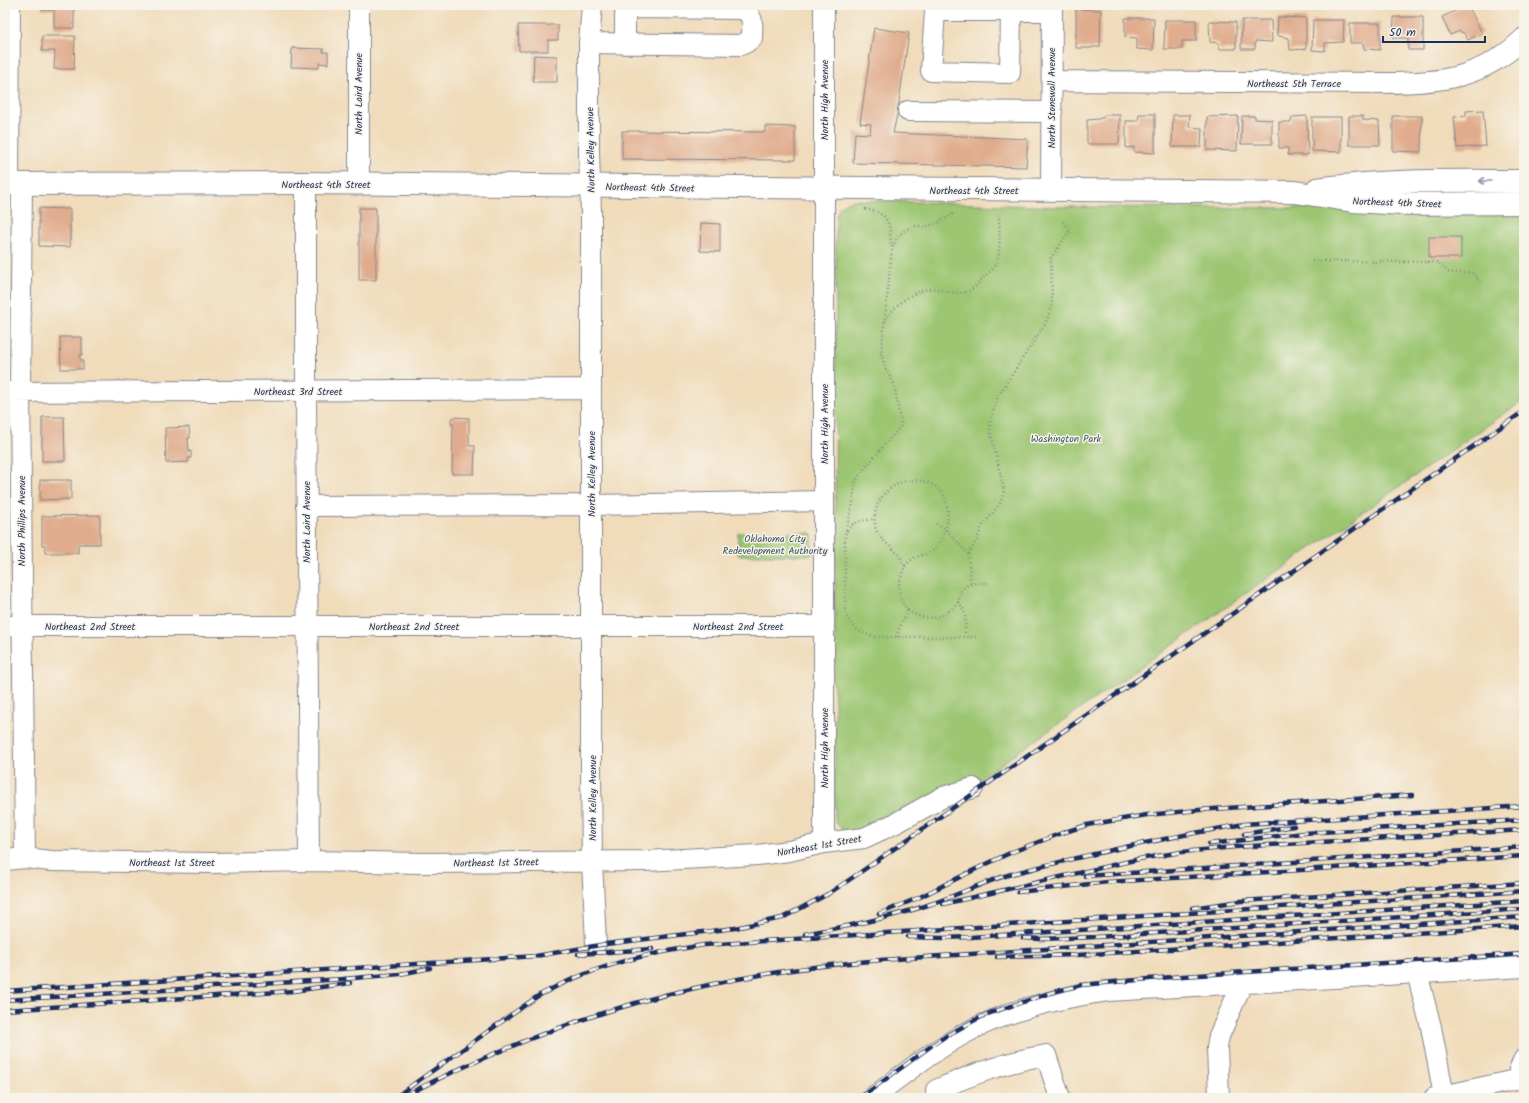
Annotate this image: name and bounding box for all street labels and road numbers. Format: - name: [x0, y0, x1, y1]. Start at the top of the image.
- street label: North Stonewall Avenue: [1044, 47, 1060, 149]
- street label: North Laird Avenue: [351, 52, 367, 135]
- street label: North High Avenue: [817, 59, 833, 140]
- street label: Northeast 5th Terrace: [1247, 76, 1341, 92]
- street label: North Kelley Avenue: [582, 106, 600, 193]
- street label: Northeast 4th Street: [281, 177, 371, 193]
- street label: Northeast 4th Street: [605, 179, 695, 197]
- street label: Northeast 4th Street: [929, 183, 1019, 199]
- street label: Northeast 4th Street: [1352, 193, 1442, 213]
- street label: North High Avenue: [817, 383, 833, 464]
- street label: Northeast 3rd Street: [254, 384, 342, 400]
- street label: North Kelley Avenue: [584, 431, 600, 517]
- street label: North Phillips Avenue: [14, 475, 30, 566]
- street label: North Laird Avenue: [299, 480, 315, 563]
- street label: Northeast 2nd Street: [45, 619, 135, 635]
- street label: Northeast 2nd Street: [369, 619, 459, 635]
- street label: Northeast 2nd Street: [693, 619, 783, 635]
- street label: North High Avenue: [817, 707, 833, 788]
- street label: North Kelley Avenue: [585, 755, 601, 841]
- street label: Northeast 1st Street: [776, 831, 863, 861]
- street label: Northeast 1st Street: [453, 854, 539, 872]
- street label: Northeast 1st Street: [129, 855, 215, 871]

